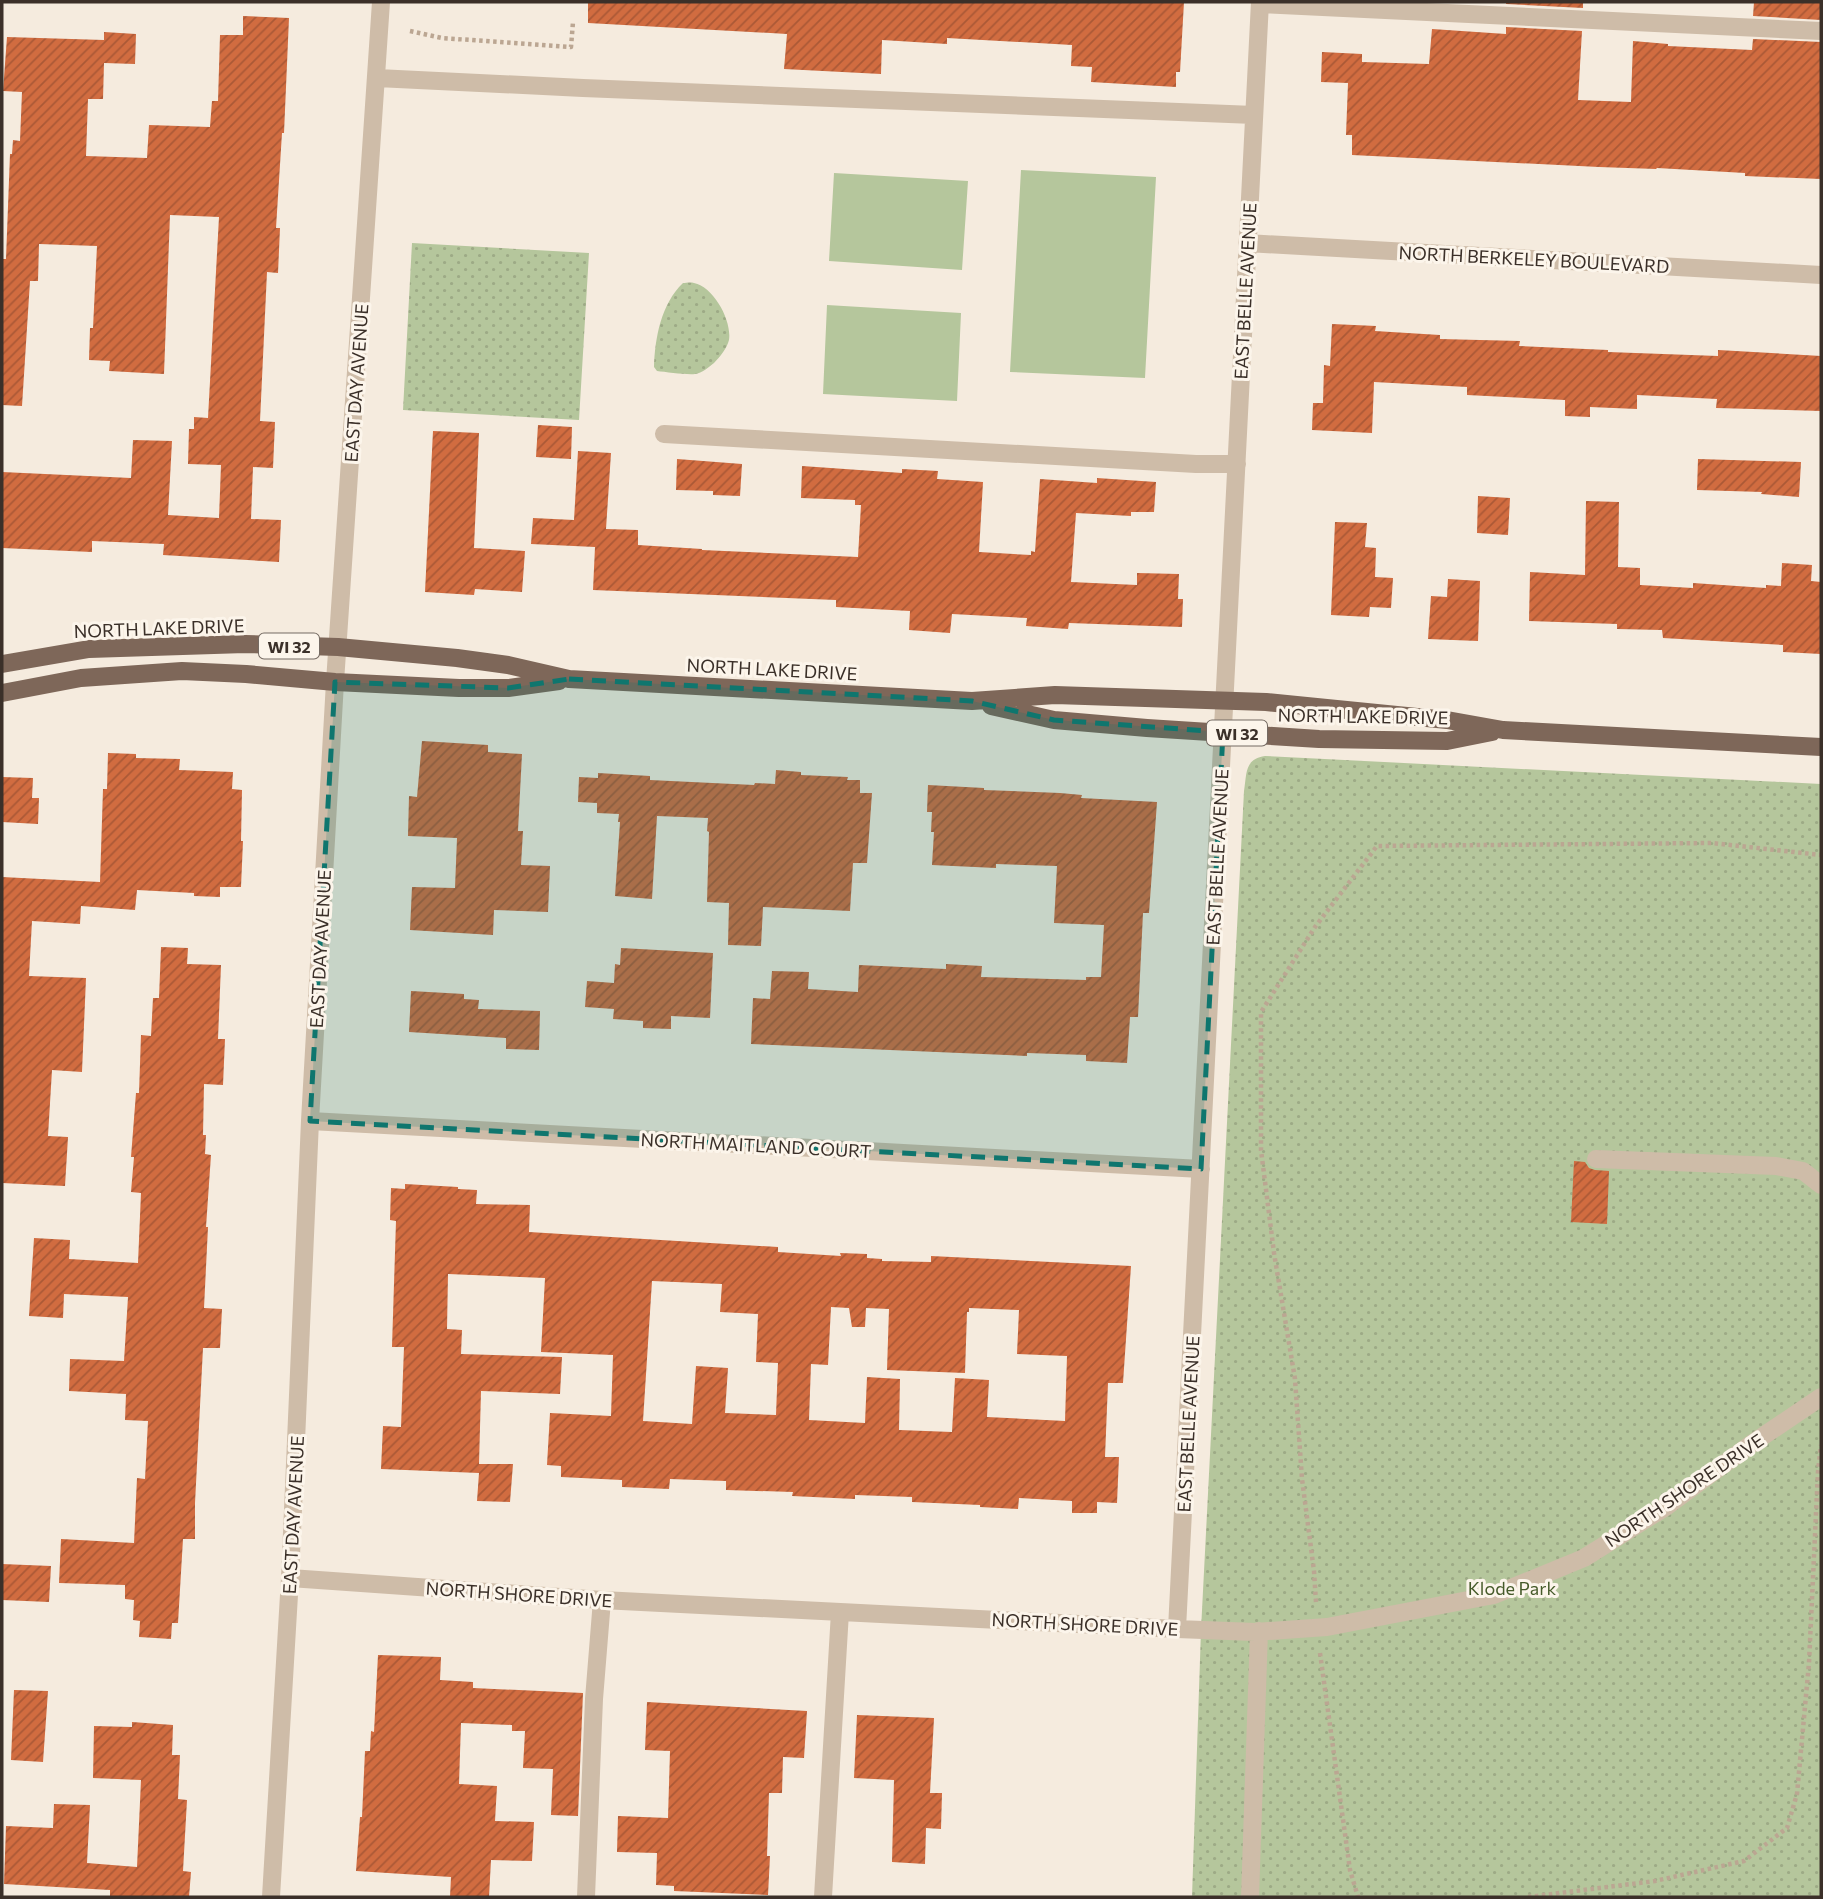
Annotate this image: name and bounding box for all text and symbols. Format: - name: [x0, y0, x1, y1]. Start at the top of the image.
- street label: EAST BELLE AVENUE: [1229, 202, 1261, 380]
- street label: NORTH BERKELEY BOULEVARD: [1398, 241, 1670, 277]
- street label: EAST DAY AVENUE: [339, 303, 373, 463]
- street label: NORTH LAKE DRIVE: [73, 614, 245, 642]
- road number: WI 32: [259, 634, 319, 659]
- street label: NORTH LAKE DRIVE: [686, 654, 858, 684]
- street label: NORTH LAKE DRIVE: [1277, 704, 1449, 728]
- road number: WI 32: [1207, 720, 1267, 746]
- street label: EAST BELLE AVENUE: [1201, 768, 1233, 946]
- street label: EAST DAY AVENUE: [305, 869, 335, 1029]
- street label: NORTH MAITLAND COURT: [640, 1128, 872, 1162]
- street label: EAST BELLE AVENUE: [1172, 1335, 1204, 1513]
- street label: NORTH SHORE DRIVE: [1600, 1429, 1768, 1551]
- street label: EAST DAY AVENUE: [278, 1435, 308, 1595]
- street label: NORTH SHORE DRIVE: [425, 1577, 613, 1611]
- park label: Klode Park: [1468, 1577, 1556, 1599]
- street label: NORTH SHORE DRIVE: [991, 1608, 1179, 1640]

